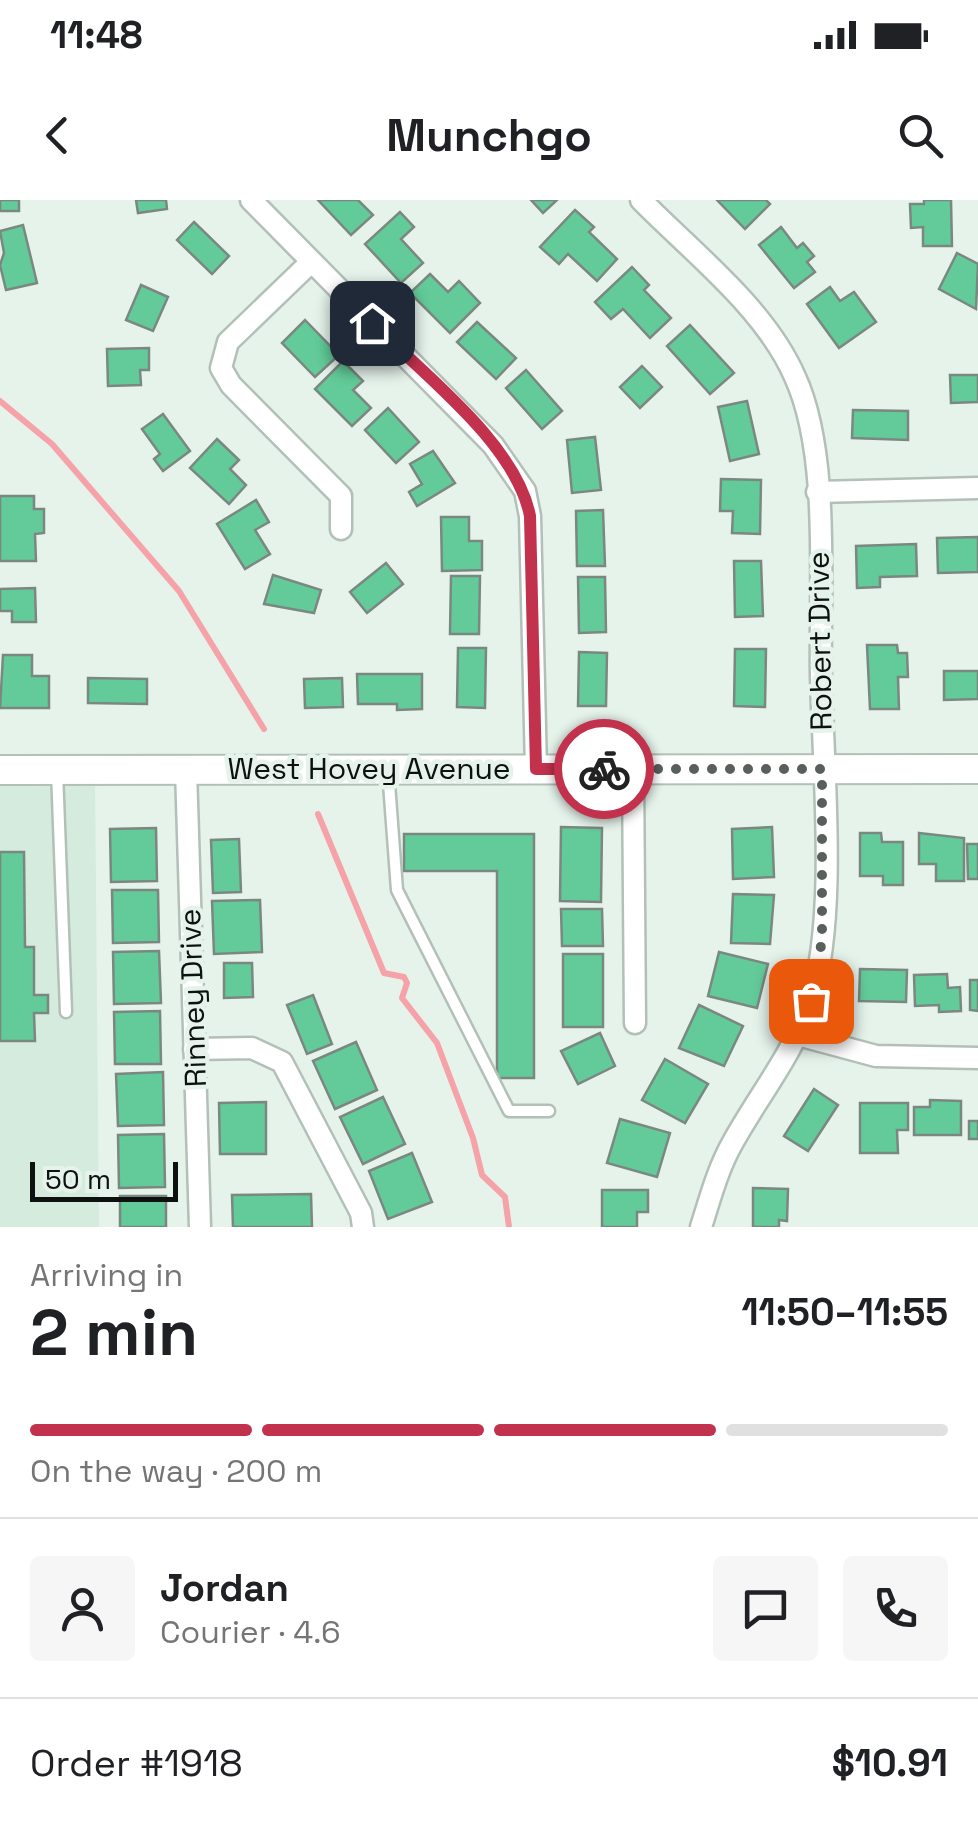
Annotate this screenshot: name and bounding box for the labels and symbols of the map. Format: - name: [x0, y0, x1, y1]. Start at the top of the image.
- pin: [330, 281, 415, 366]
- street label: Robert Drive: [798, 551, 841, 731]
- courier: [554, 719, 654, 819]
- street label: West Hovey Avenue: [227, 749, 511, 788]
- street label: Rinney Drive: [170, 908, 215, 1088]
- pin: [769, 959, 854, 1044]
- scale bar: [30, 1157, 178, 1201]

